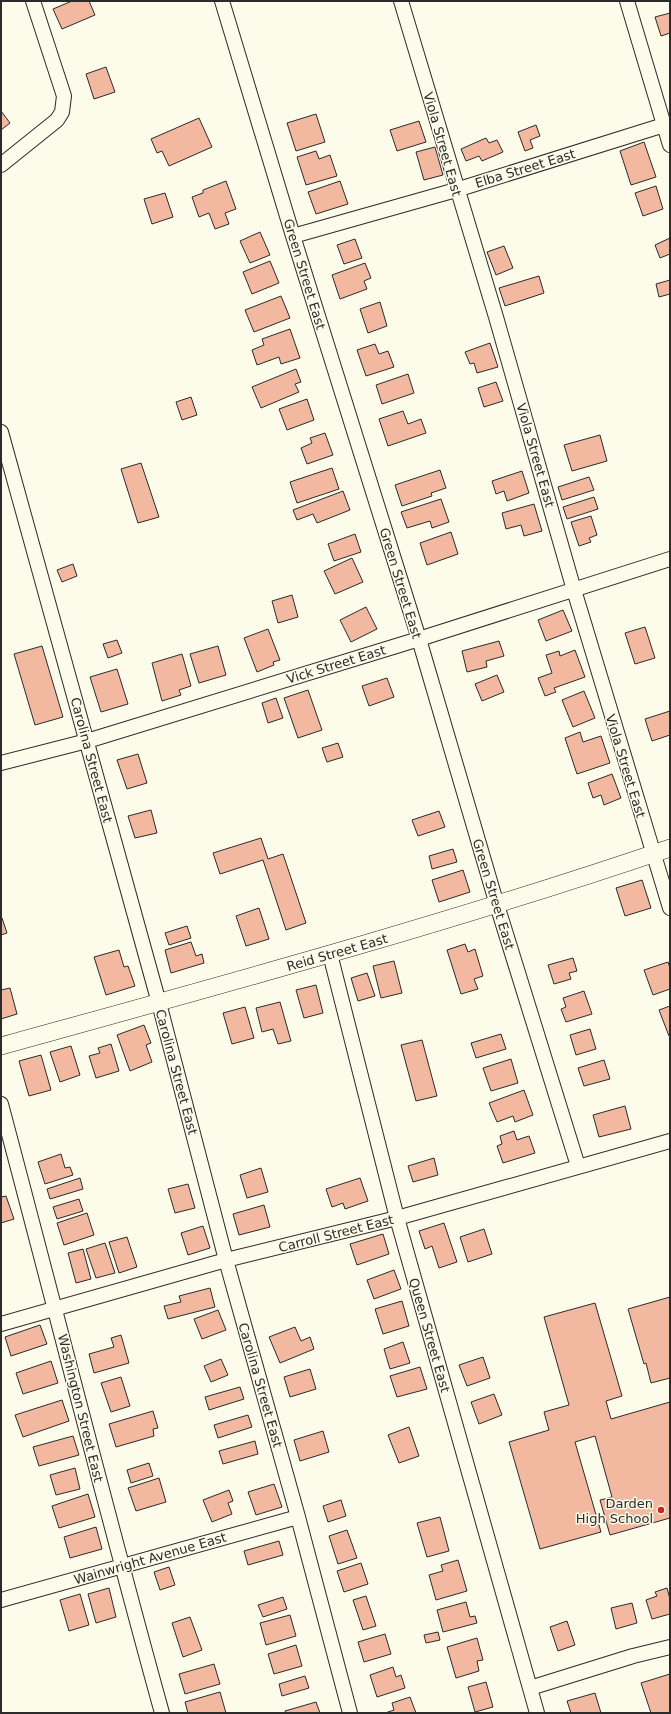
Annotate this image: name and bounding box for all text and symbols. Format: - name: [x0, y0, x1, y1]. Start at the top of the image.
- street label: Viola Street East: [420, 90, 465, 198]
- street label: Elba Street East: [473, 146, 577, 191]
- street label: Green Street East: [281, 217, 329, 331]
- street label: Viola Street East: [513, 401, 558, 509]
- street label: Green Street East: [377, 526, 425, 640]
- street label: Vick Street East: [285, 642, 387, 687]
- street label: Carolina Street East: [68, 696, 115, 825]
- street label: Viola Street East: [603, 713, 648, 820]
- street label: Green Street East: [470, 837, 518, 951]
- street label: Reid Street East: [285, 931, 389, 974]
- street label: Carolina Street East: [153, 1008, 200, 1137]
- street label: Carroll Street East: [277, 1212, 395, 1255]
- street label: Queen Street East: [406, 1276, 453, 1394]
- street label: Carolina Street East: [235, 1321, 286, 1449]
- street label: Washington Street East: [55, 1332, 106, 1484]
- place label: Darden High School: [576, 1496, 653, 1526]
- marker: Darden High School: [656, 1505, 666, 1515]
- street label: Wainwright Avenue East: [72, 1530, 228, 1587]

